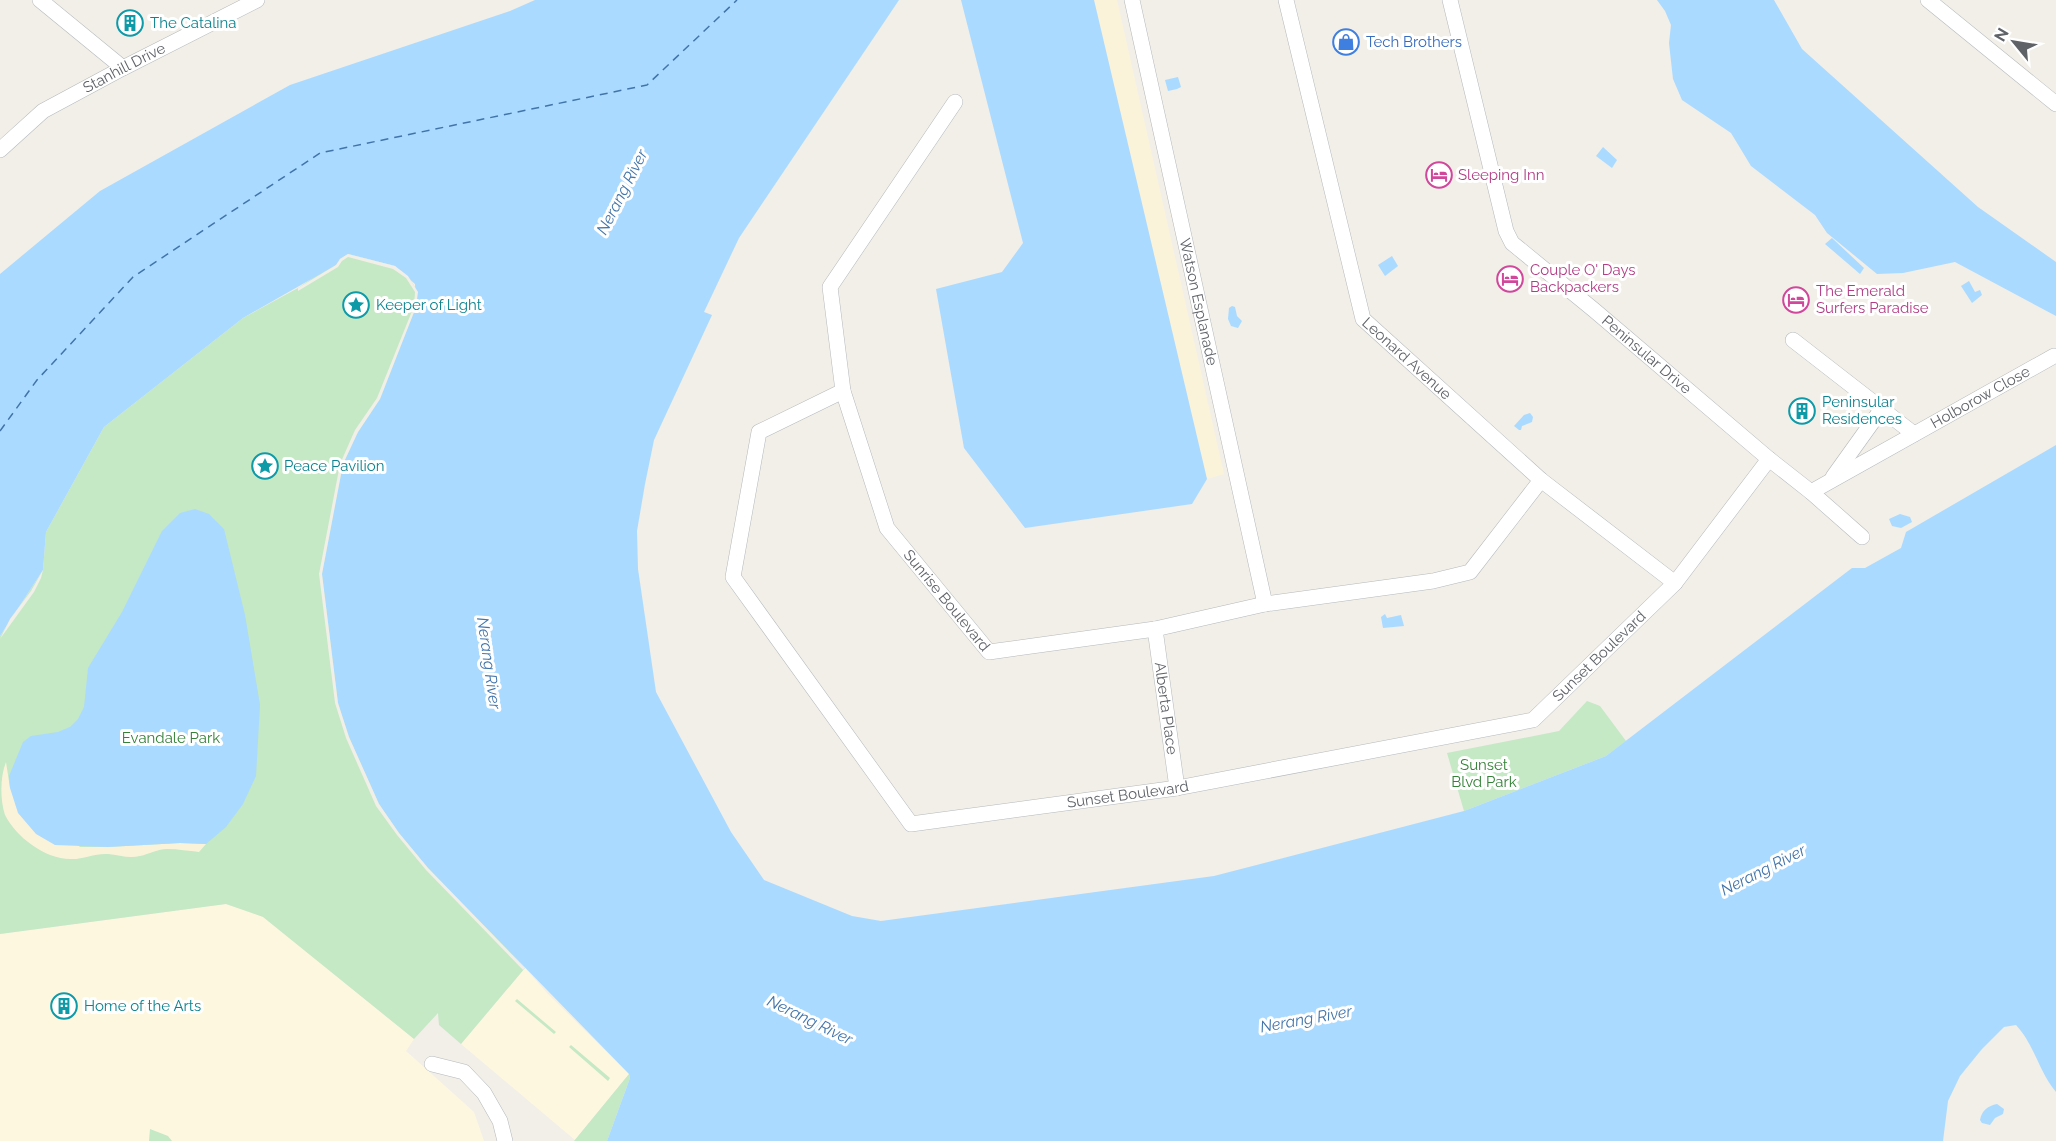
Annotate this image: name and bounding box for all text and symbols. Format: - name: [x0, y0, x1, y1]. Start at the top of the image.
- building icon: The Catalina: [115, 8, 145, 38]
- north arrow: [1984, 12, 2044, 72]
- place label: The Catalina: [150, 14, 236, 32]
- text: N: [1990, 25, 2013, 45]
- shop icon: Tech Brothers: [1331, 27, 1361, 57]
- place label: Tech Brothers: [1366, 33, 1462, 51]
- street label: Stanhill Drive: [80, 39, 169, 97]
- water label: Nerang River: [593, 146, 652, 238]
- hotel icon: Sleeping Inn: [1424, 160, 1454, 190]
- place label: Sleeping Inn: [1458, 166, 1544, 184]
- street label: Watson Esplanade: [1176, 236, 1221, 367]
- place label: Couple O' Days Backpackers: [1530, 261, 1636, 296]
- hotel icon: Couple O' Days Backpackers: [1495, 264, 1525, 294]
- place label: The Emerald Surfers Paradise: [1816, 282, 1929, 317]
- hotel icon: The Emerald Surfers Paradise: [1781, 285, 1811, 315]
- place icon: Keeper of Light: [341, 290, 371, 320]
- place label: Keeper of Light: [376, 296, 482, 314]
- street label: Peninsular Drive: [1598, 312, 1695, 398]
- street label: Leonard Avenue: [1358, 314, 1455, 403]
- street label: Holborow Close: [1928, 362, 2033, 432]
- place label: Peninsular Residences: [1822, 393, 1902, 428]
- building icon: Peninsular Residences: [1787, 396, 1817, 426]
- place icon: Peace Pavilion: [250, 451, 280, 481]
- place label: Peace Pavilion: [284, 457, 384, 475]
- street label: Sunrise Boulevard: [900, 546, 994, 655]
- street label: Sunset Boulevard: [1549, 607, 1650, 705]
- water label: Nerang River: [473, 616, 505, 711]
- street label: Alberta Place: [1151, 661, 1181, 756]
- park label: Evandale Park: [122, 729, 220, 747]
- park label: Sunset Blvd Park: [1451, 756, 1517, 791]
- street label: Sunset Boulevard: [1066, 777, 1190, 812]
- water label: Nerang River: [1717, 840, 1809, 899]
- building icon: Home of the Arts: [49, 991, 79, 1021]
- water label: Nerang River: [764, 991, 856, 1049]
- place label: Home of the Arts: [84, 997, 201, 1015]
- water label: Nerang River: [1259, 1002, 1354, 1036]

